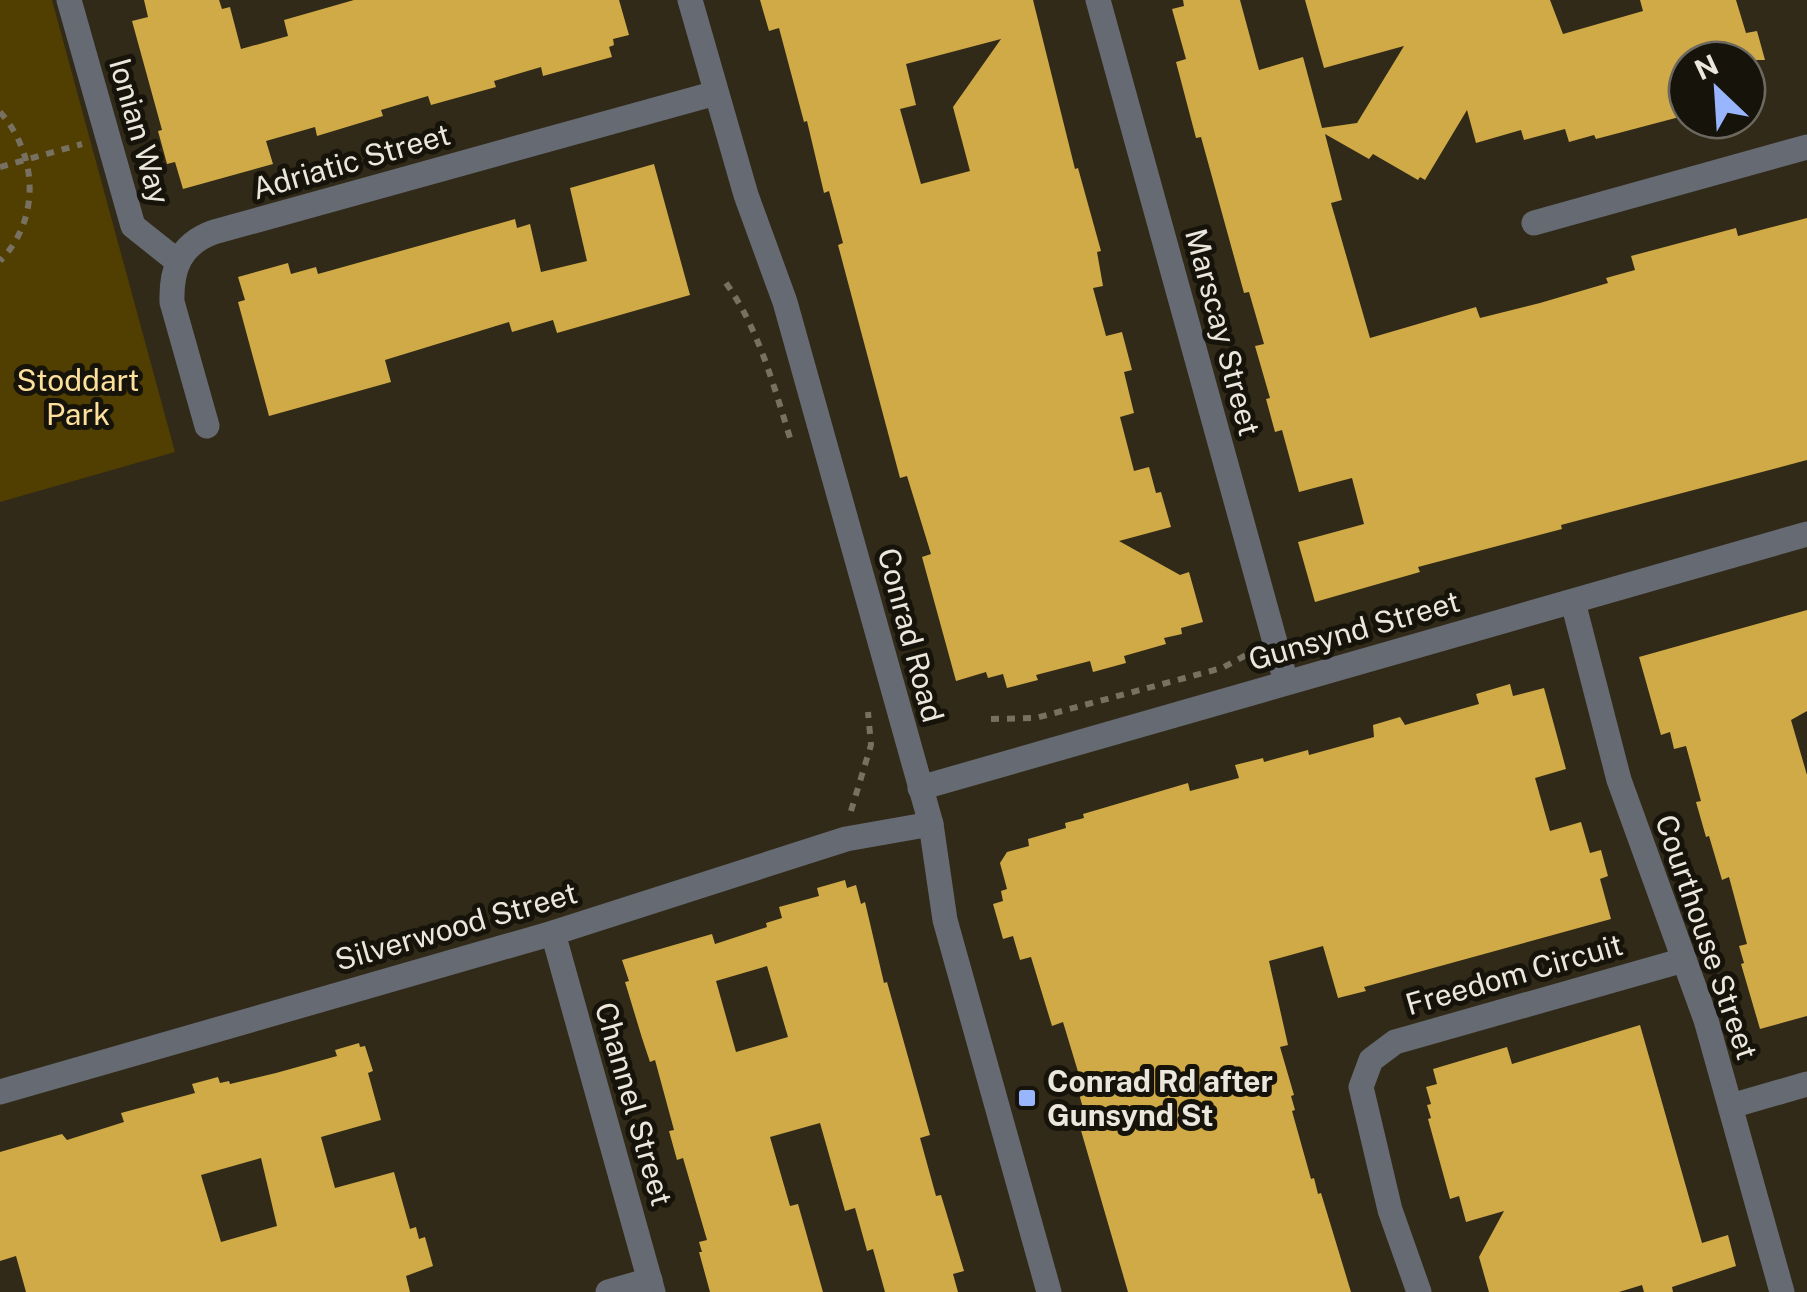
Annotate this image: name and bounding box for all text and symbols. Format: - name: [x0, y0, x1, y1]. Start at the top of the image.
- north arrow: [1667, 40, 1767, 140]
- text: N: [1689, 47, 1723, 86]
- street label: Ionian Way: [102, 54, 178, 208]
- street label: Adriatic Street: [248, 116, 454, 206]
- street label: Marscay Street: [1178, 225, 1268, 439]
- park label: Stoddart Park: [16, 362, 140, 432]
- street label: Conrad Road: [870, 544, 952, 726]
- street label: Gunsynd Street: [1244, 583, 1464, 677]
- street label: Courthouse Street: [1648, 810, 1766, 1064]
- street label: Silverwood Street: [331, 874, 581, 978]
- street label: Freedom Circuit: [1401, 926, 1627, 1022]
- street label: Channel Street: [588, 998, 680, 1210]
- place label: Conrad Rd after Gunsynd St: [1047, 1063, 1273, 1133]
- marker: Conrad Rd after Gunsynd St: [1016, 1087, 1038, 1109]

